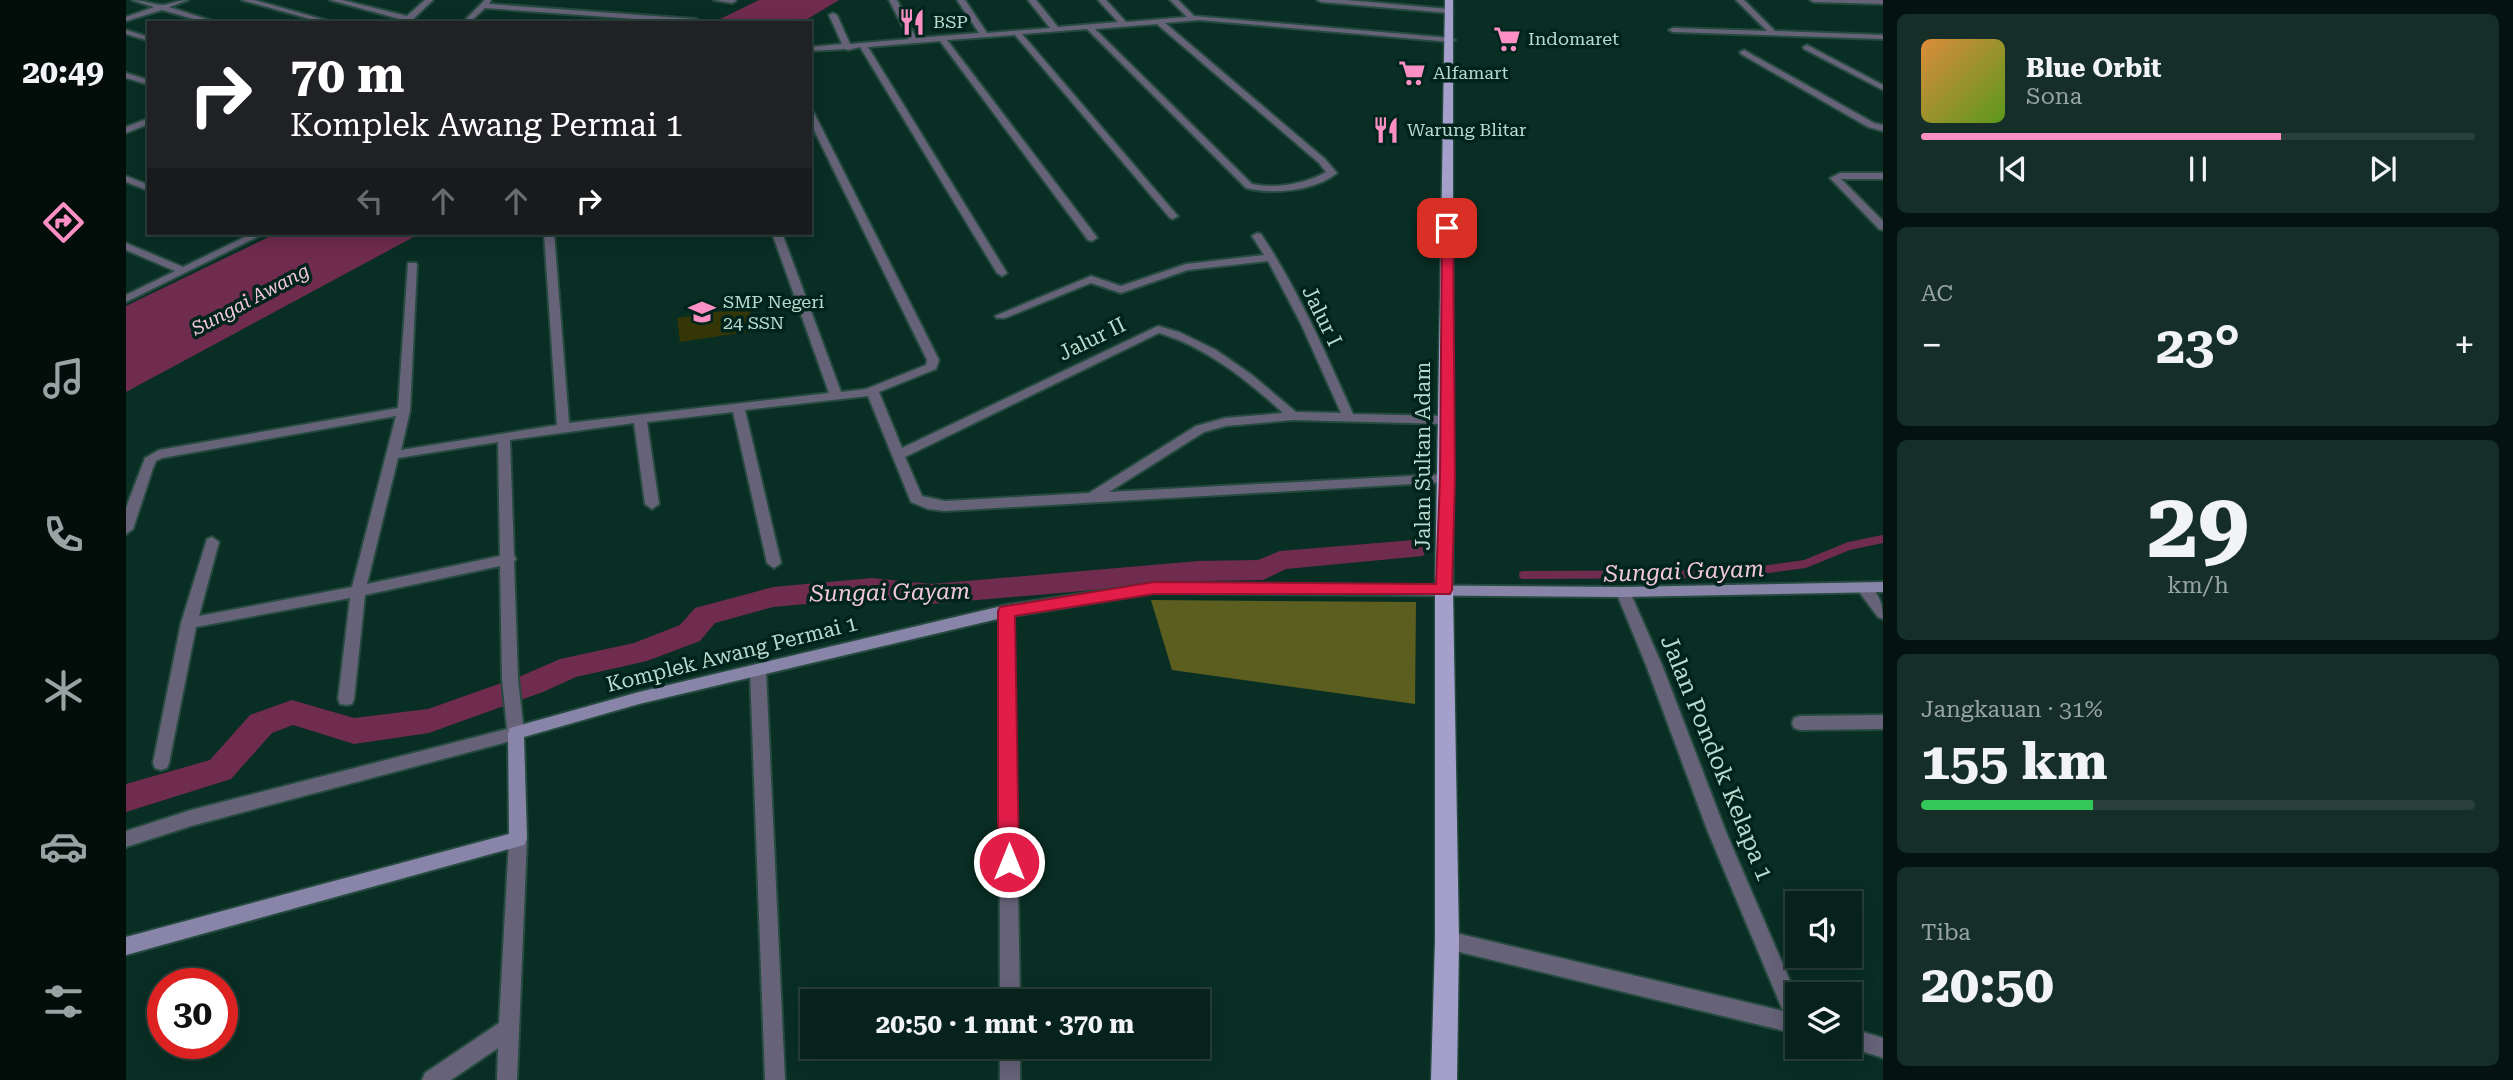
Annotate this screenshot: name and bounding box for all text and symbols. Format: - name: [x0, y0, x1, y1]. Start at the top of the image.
- restaurant icon: BSP: [897, 7, 927, 37]
- place label: BSP: [933, 11, 968, 32]
- supermarket icon: Indomaret: [1492, 24, 1522, 54]
- place label: Indomaret: [1528, 28, 1619, 49]
- text: 70 m: [290, 47, 405, 104]
- icon: right: [175, 49, 266, 140]
- text: 20:49: [22, 53, 104, 91]
- text: Blue Orbit: [2026, 53, 2162, 83]
- supermarket icon: Alfamart: [1397, 58, 1427, 88]
- place label: Alfamart: [1433, 62, 1509, 83]
- text: Sona: [2026, 83, 2082, 110]
- text: Komplek Awang Permai 1: [290, 106, 683, 144]
- restaurant icon: Warung Blitar: [1371, 115, 1401, 145]
- place label: Warung Blitar: [1407, 119, 1526, 140]
- icon: previous: [1994, 150, 2032, 188]
- icon: pause: [2179, 150, 2217, 188]
- icon: next: [2364, 150, 2402, 188]
- icon: left: [351, 182, 389, 220]
- icon: ahead: [424, 182, 462, 220]
- icon: ahead: [497, 182, 535, 220]
- icon: right: [570, 182, 608, 220]
- icon: directions: [39, 198, 88, 247]
- pin: [1417, 198, 1477, 258]
- icon: arrive: [1428, 209, 1466, 247]
- water label: Sungai Awang: [187, 259, 313, 341]
- text: AC: [1921, 280, 1953, 307]
- street label: Jalur I: [1297, 282, 1347, 350]
- place label: SMP Negeri 24 SSN: [723, 291, 825, 333]
- school or university icon: SMP Negeri 24 SSN: [687, 297, 717, 327]
- street label: Jalur II: [1054, 312, 1130, 366]
- text: 23°: [2156, 315, 2240, 376]
- text: −: [1921, 323, 1942, 367]
- text: +: [2454, 323, 2475, 367]
- icon: music: [39, 354, 88, 403]
- street label: Jalan Sultan Adam: [1411, 362, 1435, 550]
- text: 29: [2147, 473, 2249, 579]
- icon: phone: [39, 510, 88, 559]
- water label: Sungai Gayam: [1602, 555, 1765, 588]
- text: km/h: [2167, 572, 2229, 599]
- water label: Sungai Gayam: [809, 578, 970, 607]
- street label: Komplek Awang Permai 1: [604, 611, 860, 697]
- street label: Jalan Pondok Kelapa 1: [1655, 631, 1779, 885]
- icon: climate: [39, 666, 88, 715]
- text: Jangkauan · 31%: [1921, 696, 2103, 723]
- text: 155 km: [1921, 731, 2108, 792]
- icon: car: [39, 822, 88, 871]
- position arrow: [972, 825, 1046, 899]
- map controls: [1785, 891, 1862, 1059]
- button: sound: [1785, 891, 1862, 968]
- text: Tiba: [1921, 919, 1971, 946]
- text: 20:50: [1921, 954, 2054, 1015]
- speed limit sign: 30: [147, 968, 238, 1059]
- icon: filters: [39, 977, 88, 1026]
- button: layers: [1785, 982, 1862, 1059]
- text: 20:50 · 1 mnt · 370 m: [876, 1009, 1134, 1039]

